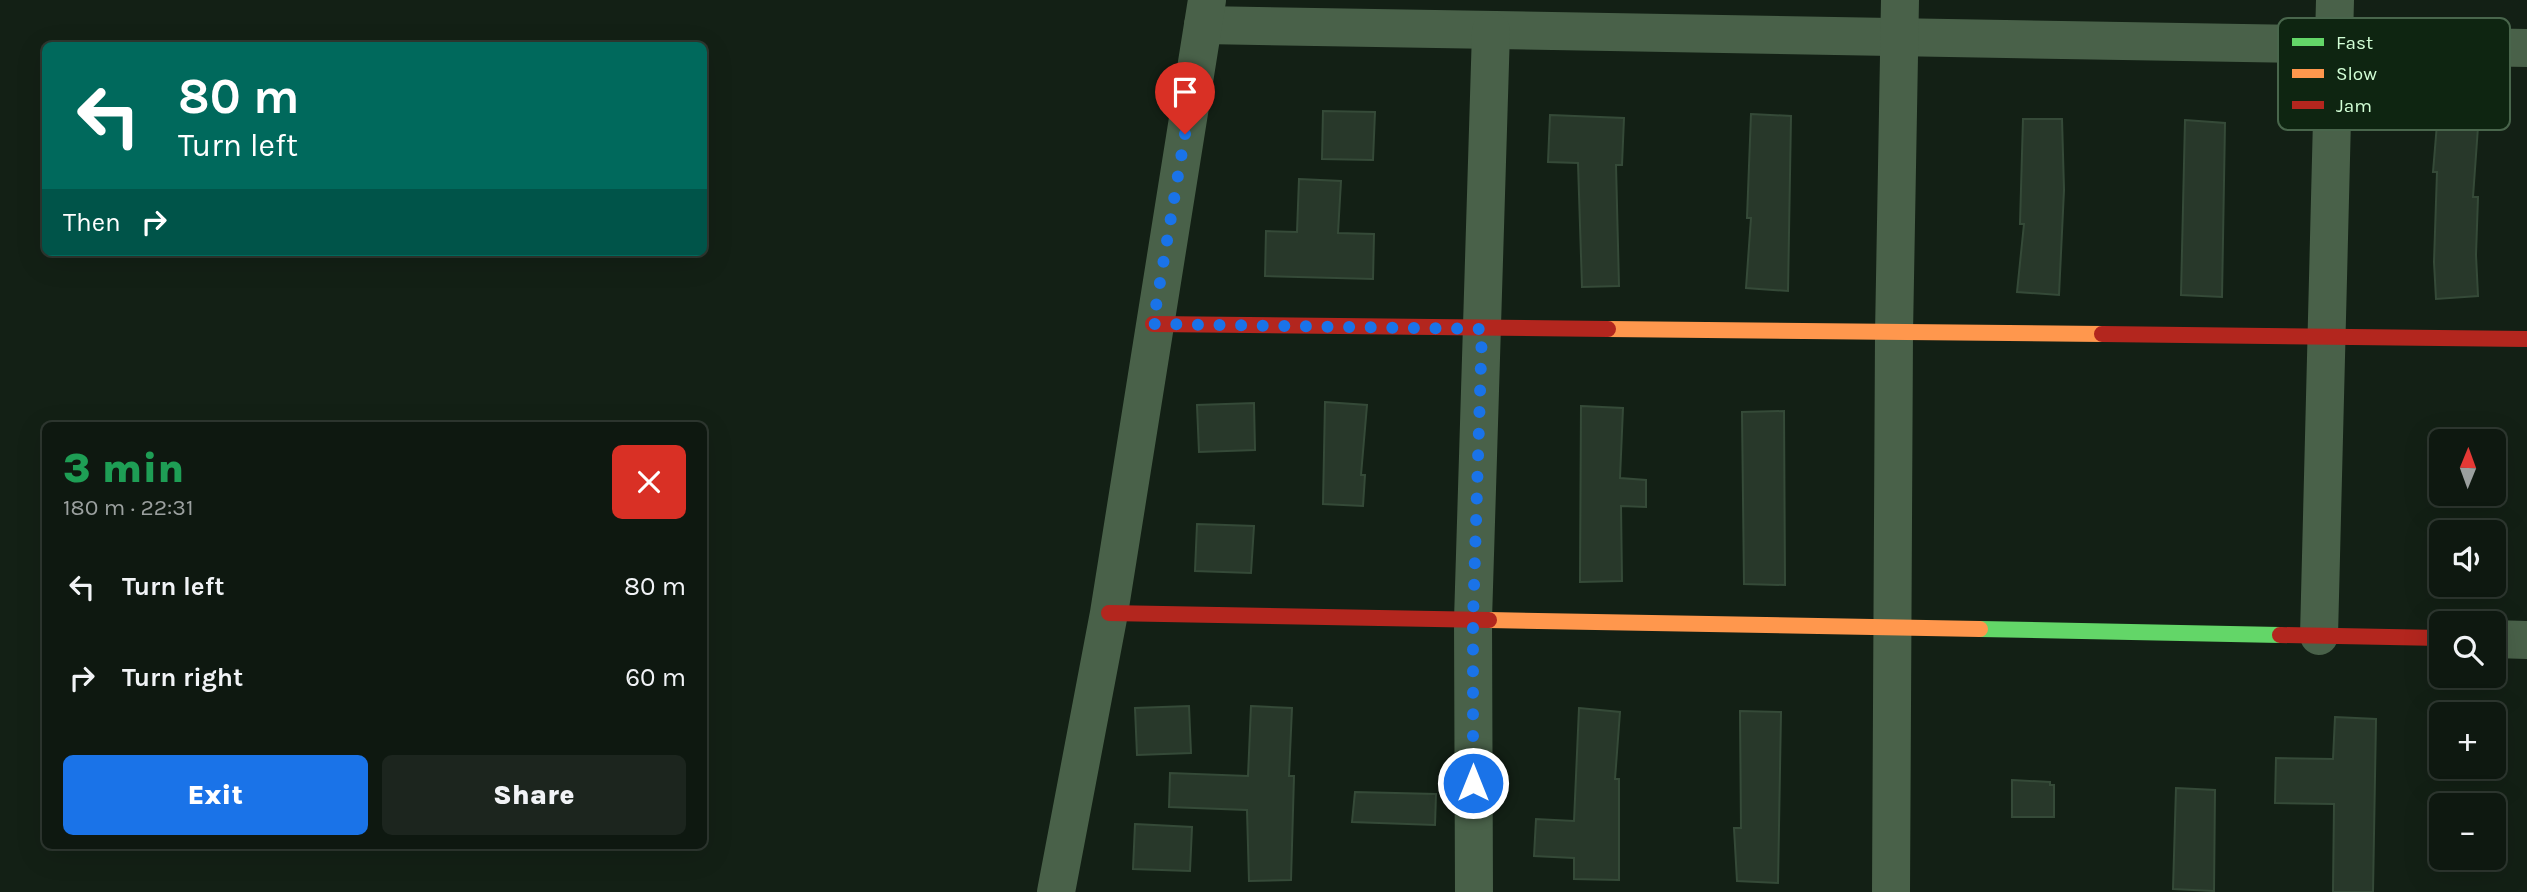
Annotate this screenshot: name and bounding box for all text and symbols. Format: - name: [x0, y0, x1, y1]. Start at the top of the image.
- legend: [2278, 18, 2510, 130]
- text: Fast: [2336, 32, 2373, 54]
- pin: [1155, 62, 1215, 134]
- text: Slow: [2336, 63, 2377, 85]
- text: 80 m: [178, 68, 300, 125]
- icon: left: [63, 70, 154, 161]
- icon: arrive: [1166, 73, 1204, 111]
- text: Jam: [2336, 95, 2372, 117]
- text: Turn left: [178, 127, 298, 164]
- icon: right: [135, 203, 173, 241]
- text: Then: [63, 207, 121, 238]
- north arrow: [2429, 429, 2506, 506]
- map controls: [2429, 429, 2506, 870]
- text: 3 min: [63, 443, 184, 493]
- button: close: [612, 445, 686, 519]
- text: 180 m · 22:31: [63, 494, 194, 521]
- button: sound: [2429, 520, 2506, 597]
- icon: left: [63, 568, 101, 606]
- text: Turn left: [122, 571, 224, 602]
- text: 80 m: [624, 571, 686, 602]
- button: search: [2429, 611, 2506, 688]
- icon: right: [63, 659, 101, 697]
- text: Turn right: [122, 662, 243, 693]
- text: 60 m: [625, 662, 686, 693]
- button: +: [2429, 702, 2506, 779]
- position arrow: [1436, 746, 1510, 820]
- button: Exit: [63, 755, 368, 835]
- button: Share: [382, 755, 686, 835]
- button: −: [2429, 793, 2506, 870]

